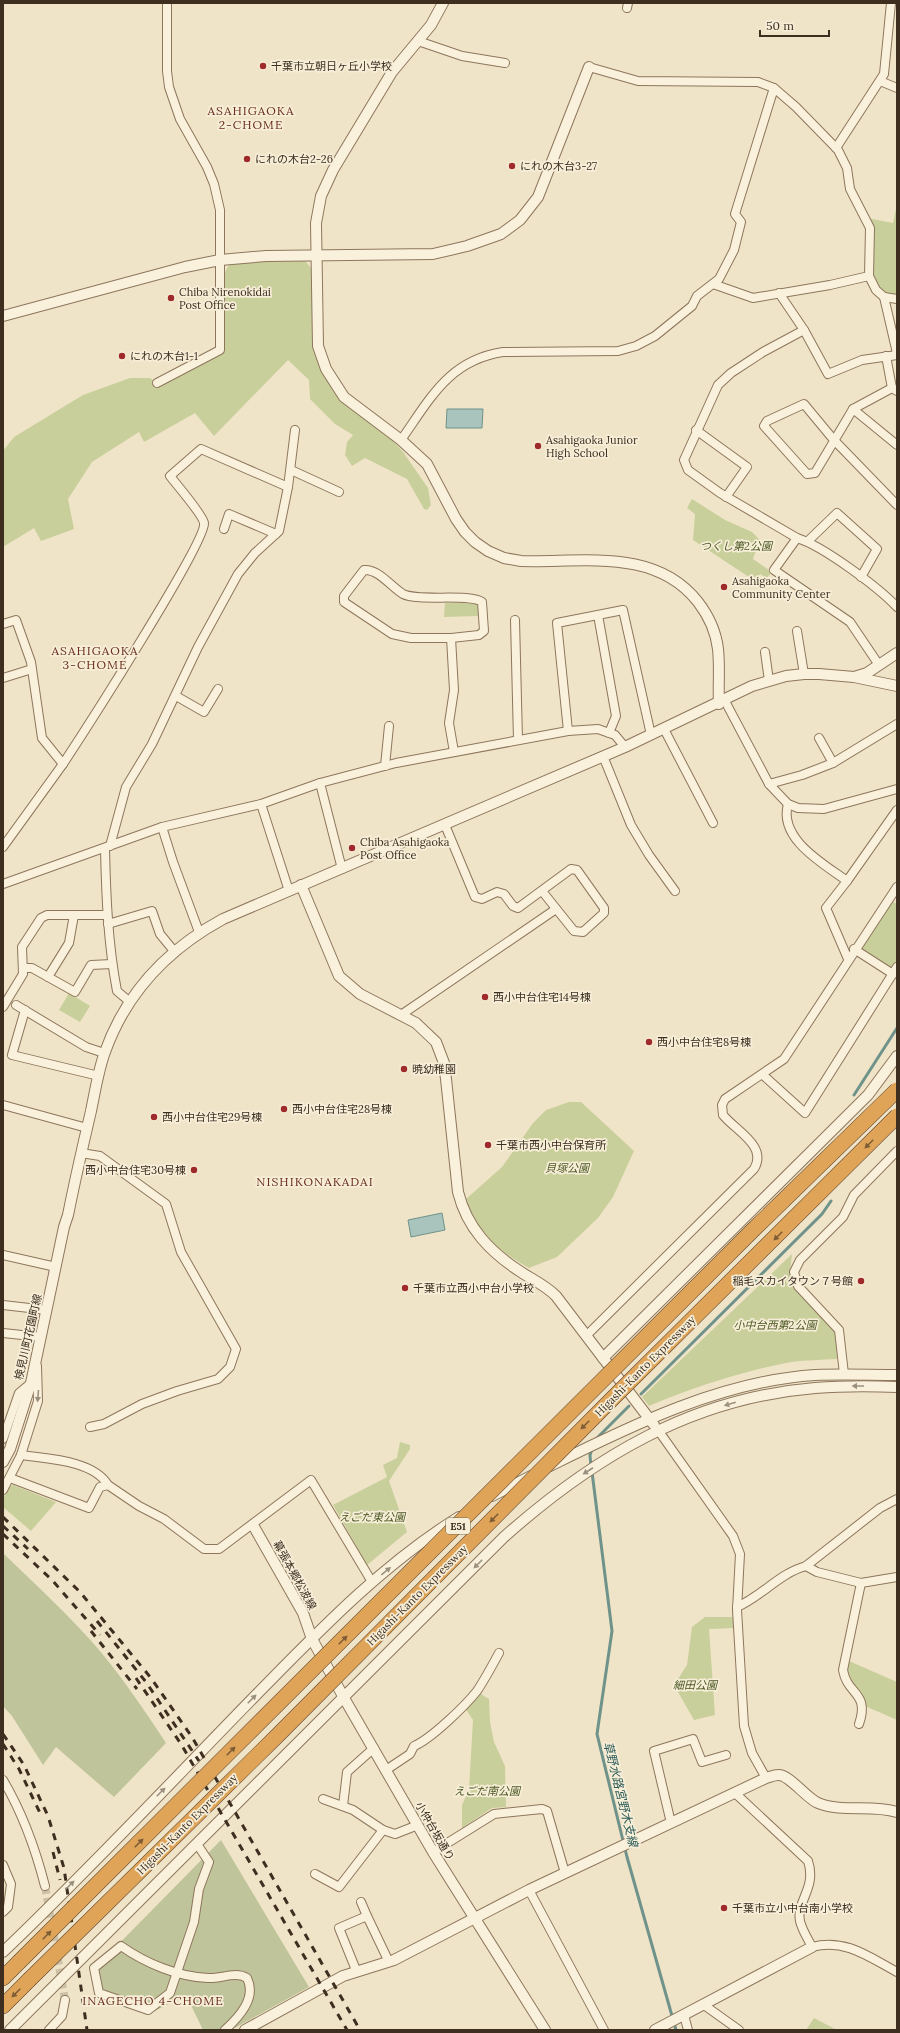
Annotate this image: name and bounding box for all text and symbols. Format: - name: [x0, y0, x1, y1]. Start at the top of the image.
- scale bar: [760, 12, 829, 38]
- text: 50 m: [766, 18, 794, 33]
- place label: 千葉市立朝日ヶ丘小学校: [271, 59, 392, 73]
- marker: 千葉市立朝日ヶ丘小学校: [258, 61, 268, 71]
- district label: ASAHIGAOKA 2-CHOME: [207, 103, 294, 132]
- place label: にれの木台2-26: [255, 152, 333, 166]
- marker: にれの木台2-26: [242, 154, 252, 164]
- place label: にれの木台3-27: [520, 159, 597, 173]
- marker: にれの木台3-27: [507, 161, 517, 171]
- place label: Chiba Nirenokidai Post Office: [179, 285, 271, 312]
- marker: Chiba Nirenokidai Post Office: [166, 293, 176, 303]
- place label: にれの木台1-1: [130, 349, 198, 363]
- marker: にれの木台1-1: [117, 351, 127, 361]
- place label: Asahigaoka Junior High School: [545, 433, 638, 460]
- marker: Asahigaoka Junior High School: [533, 441, 543, 451]
- park label: つくし第2公園: [700, 539, 774, 553]
- place label: Asahigaoka Community Center: [731, 574, 831, 601]
- marker: Asahigaoka Community Center: [719, 582, 729, 592]
- district label: ASAHIGAOKA 3-CHOME: [51, 643, 138, 672]
- place label: Chiba Asahigaoka Post Office: [360, 835, 450, 862]
- marker: Chiba Asahigaoka Post Office: [347, 843, 357, 853]
- place label: 西小中台住宅14号棟: [493, 990, 591, 1004]
- marker: 西小中台住宅14号棟: [480, 992, 490, 1002]
- place label: 西小中台住宅8号棟: [657, 1035, 751, 1049]
- marker: 西小中台住宅8号棟: [644, 1037, 654, 1047]
- place label: 暁幼稚園: [412, 1062, 456, 1076]
- marker: 暁幼稚園: [399, 1064, 409, 1074]
- place label: 西小中台住宅28号棟: [292, 1102, 392, 1116]
- marker: 西小中台住宅28号棟: [279, 1104, 289, 1114]
- place label: 西小中台住宅29号棟: [162, 1110, 262, 1124]
- marker: 西小中台住宅29号棟: [149, 1112, 159, 1122]
- place label: 千葉市西小中台保育所: [496, 1138, 607, 1152]
- one-way arrow: [864, 1139, 874, 1149]
- marker: 千葉市西小中台保育所: [483, 1140, 493, 1150]
- park label: 貝塚公園: [545, 1161, 591, 1175]
- place label: 西小中台住宅30号棟: [85, 1163, 186, 1177]
- marker: 西小中台住宅30号棟: [189, 1165, 199, 1175]
- district label: NISHIKONAKADAI: [256, 1174, 374, 1189]
- one-way arrow: [773, 1231, 783, 1241]
- place label: 稲毛スカイタウン７号館: [732, 1274, 853, 1288]
- marker: 稲毛スカイタウン７号館: [856, 1276, 866, 1286]
- place label: 千葉市立西小中台小学校: [413, 1281, 534, 1295]
- marker: 千葉市立西小中台小学校: [400, 1283, 410, 1293]
- street label: 検見川町花園町線: [11, 1293, 45, 1381]
- street label: Higashi-Kanto Expressway: [592, 1313, 698, 1419]
- park label: 小中台西第2公園: [734, 1318, 818, 1332]
- one-way arrow: [851, 1383, 864, 1389]
- one-way arrow: [34, 1390, 41, 1402]
- one-way arrow: [723, 1401, 735, 1407]
- one-way arrow: [580, 1420, 590, 1430]
- one-way arrow: [582, 1467, 593, 1475]
- park label: えごだ東公園: [339, 1510, 407, 1524]
- one-way arrow: [489, 1513, 499, 1523]
- road number: E51: [446, 1518, 470, 1534]
- street label: 幕張本郷松波線: [270, 1538, 320, 1612]
- street label: Higashi-Kanto Expressway: [364, 1542, 470, 1648]
- one-way arrow: [473, 1559, 482, 1568]
- one-way arrow: [381, 1566, 392, 1575]
- one-way arrow: [338, 1635, 348, 1645]
- park label: 細田公園: [673, 1678, 719, 1692]
- one-way arrow: [247, 1694, 257, 1704]
- water label: 草野水路宮野木支線: [601, 1740, 642, 1850]
- one-way arrow: [226, 1746, 236, 1756]
- street label: Higashi-Kanto Expressway: [134, 1771, 240, 1877]
- park label: えごだ南公園: [454, 1784, 522, 1798]
- one-way arrow: [156, 1787, 166, 1797]
- street label: 小仲台坂通り: [412, 1799, 458, 1863]
- one-way arrow: [134, 1838, 144, 1848]
- one-way arrow: [65, 1880, 75, 1890]
- place label: 千葉市立小中台南小学校: [732, 1901, 853, 1915]
- marker: 千葉市立小中台南小学校: [719, 1903, 729, 1913]
- one-way arrow: [42, 1930, 52, 1940]
- one-way arrow: [11, 1988, 21, 1998]
- district label: INAGECHO 4-CHOME: [82, 1993, 224, 2008]

